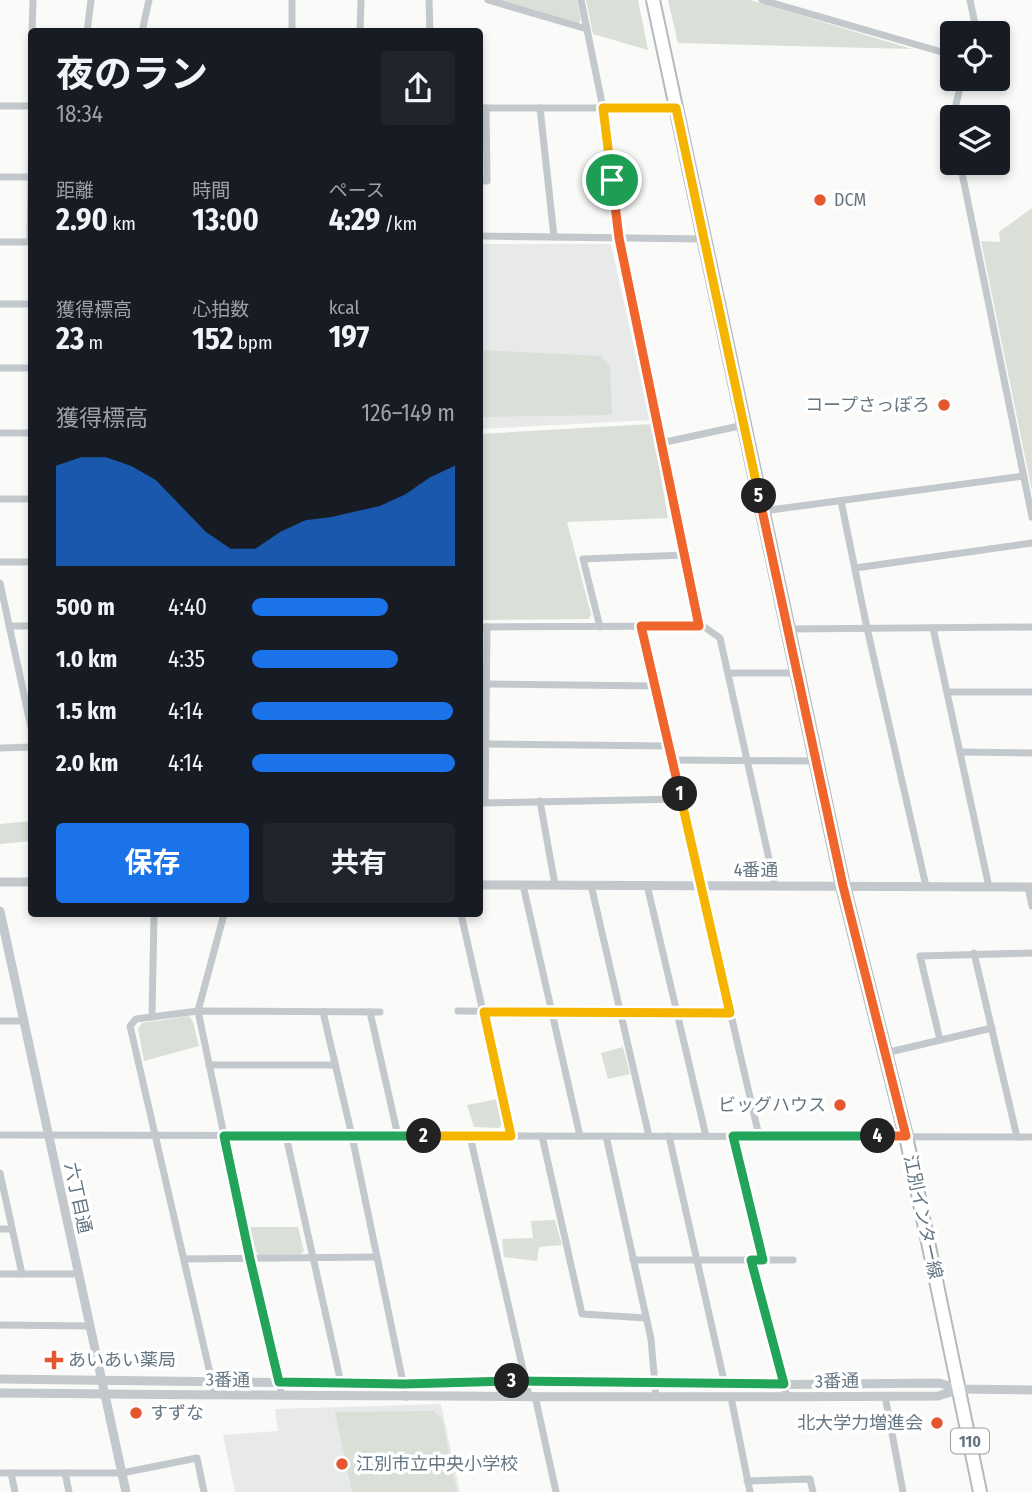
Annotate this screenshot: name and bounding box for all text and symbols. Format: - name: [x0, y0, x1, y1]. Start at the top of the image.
- map controls: [940, 21, 1010, 175]
- button: locate: [940, 21, 1010, 91]
- text: 夜のラン: [56, 51, 208, 97]
- button: share: [381, 51, 455, 125]
- text: 18:34: [56, 100, 103, 128]
- button: layers: [940, 105, 1010, 175]
- pin: [582, 150, 642, 210]
- icon: arrive: [593, 161, 631, 199]
- text: 距離: [56, 179, 94, 202]
- text: 時間: [192, 179, 230, 202]
- text: ペース: [329, 179, 385, 202]
- place label: DCM: [834, 189, 866, 211]
- marker: DCM: [812, 192, 828, 208]
- text: 2.90: [56, 202, 108, 238]
- text: 13:00: [192, 202, 259, 238]
- text: 4:29: [329, 202, 380, 238]
- text: km: [108, 212, 136, 235]
- text: /km: [380, 212, 417, 235]
- text: kcal: [329, 296, 359, 319]
- text: 獲得標高: [56, 298, 132, 321]
- text: 心拍数: [192, 298, 249, 321]
- text: 197: [329, 319, 369, 355]
- text: 23: [56, 321, 84, 357]
- text: 152: [192, 321, 233, 357]
- text: m: [84, 331, 103, 354]
- text: bpm: [233, 331, 273, 354]
- place label: コープさっぽろ: [805, 394, 930, 416]
- marker: コープさっぽろ: [936, 397, 952, 413]
- text: 126–149 m: [361, 399, 455, 427]
- text: 獲得標高: [56, 404, 148, 432]
- pin: 5: [742, 478, 776, 514]
- text: 5: [754, 484, 763, 507]
- text: 500 m: [56, 593, 115, 621]
- text: 4:40: [168, 593, 207, 621]
- text: 1.0 km: [56, 645, 117, 673]
- text: 4:35: [168, 645, 205, 673]
- text: 1.5 km: [56, 697, 117, 725]
- text: 4:14: [168, 697, 203, 725]
- text: 2.0 km: [56, 749, 118, 777]
- text: 4:14: [168, 749, 203, 777]
- pin: 1: [662, 776, 698, 812]
- text: 1: [675, 782, 684, 805]
- button: 保存: [56, 823, 249, 903]
- button: 共有: [263, 823, 455, 903]
- street label: 4番通: [734, 859, 778, 881]
- place label: ビッグハウス: [718, 1094, 826, 1116]
- marker: ビッグハウス: [832, 1097, 848, 1113]
- pin: 2: [406, 1118, 442, 1154]
- pin: 4: [860, 1118, 896, 1154]
- text: 2: [419, 1124, 428, 1147]
- text: 4: [873, 1124, 882, 1147]
- street label: 江別インター線: [899, 1153, 947, 1281]
- street label: 六丁目通: [60, 1160, 96, 1236]
- place label: あいあい薬局: [68, 1349, 176, 1371]
- marker: あいあい薬局: [46, 1352, 62, 1368]
- pin: 3: [494, 1364, 530, 1398]
- street label: 3番通: [206, 1369, 250, 1391]
- text: 3: [507, 1369, 516, 1392]
- street label: 3番通: [815, 1370, 859, 1392]
- place label: すずな: [150, 1402, 204, 1424]
- marker: すずな: [128, 1405, 144, 1421]
- place label: 北大学力増進会: [797, 1412, 923, 1434]
- marker: 北大学力増進会: [929, 1415, 945, 1431]
- road number: 110: [951, 1428, 989, 1454]
- place label: 江別市立中央小学校: [356, 1453, 518, 1475]
- marker: 江別市立中央小学校: [334, 1456, 350, 1472]

